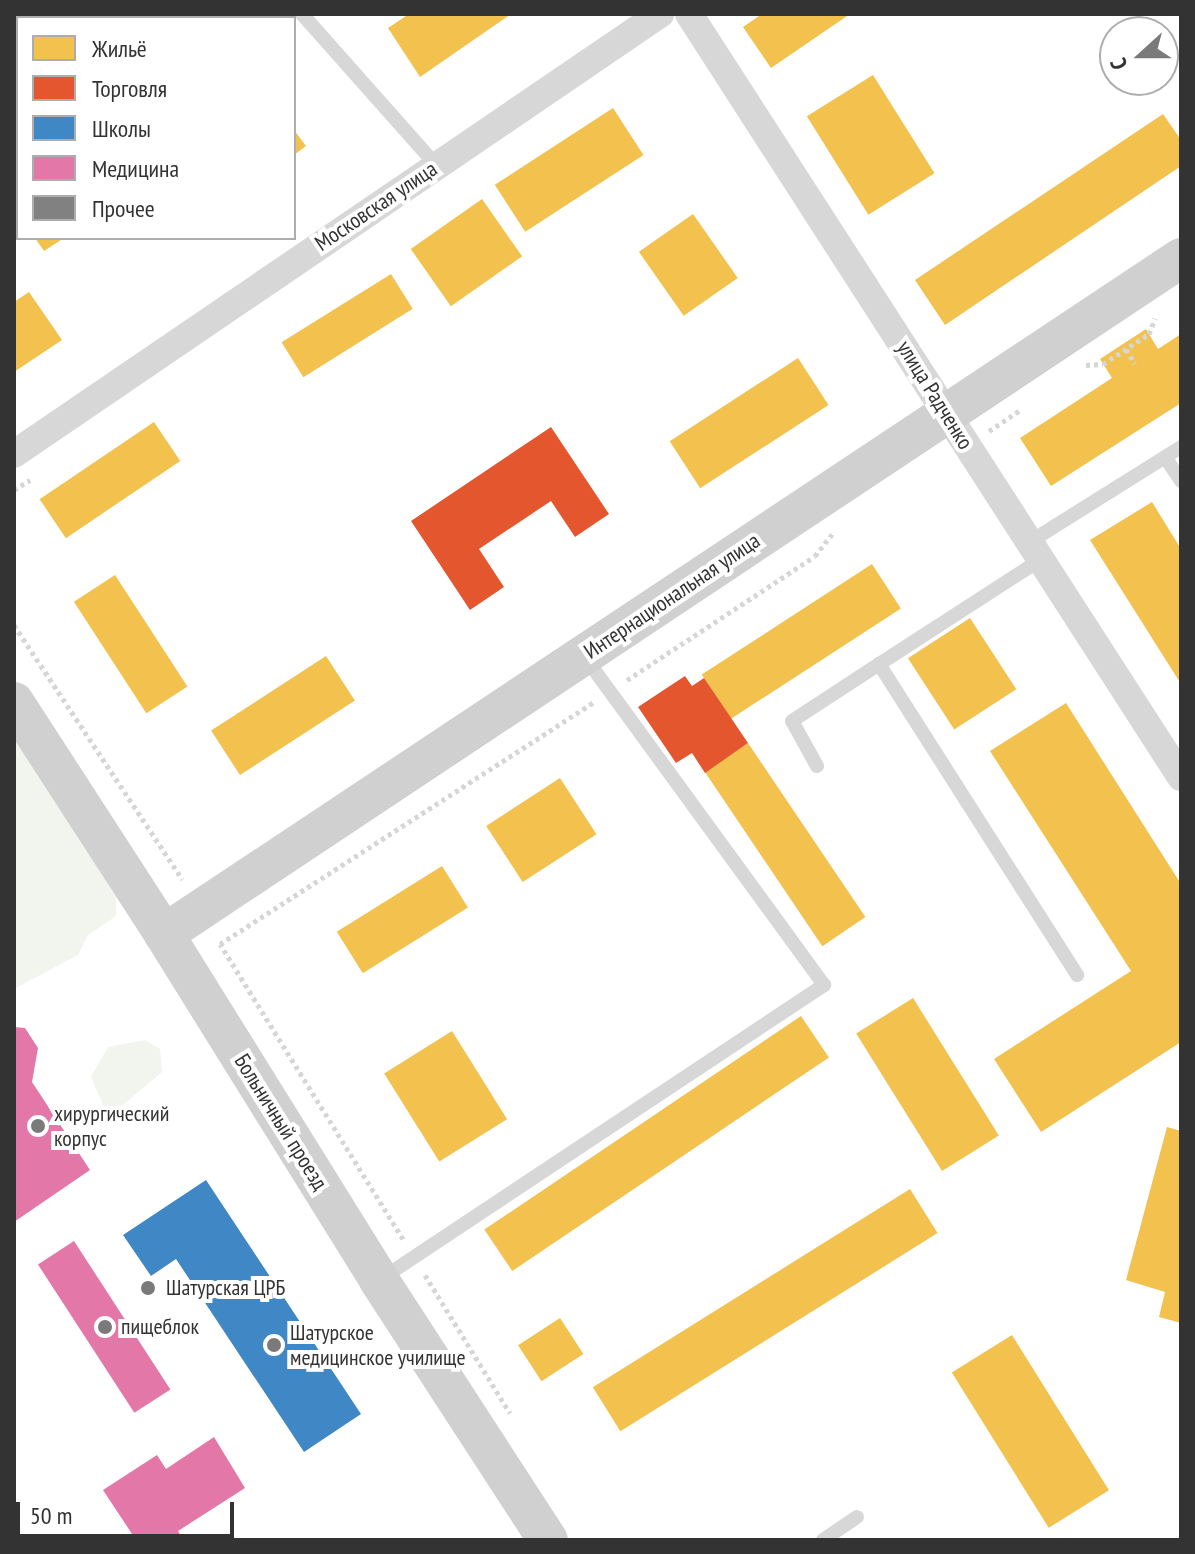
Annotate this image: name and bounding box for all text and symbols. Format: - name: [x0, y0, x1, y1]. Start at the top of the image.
- legend: [16, 16, 296, 240]
- north arrow: [1099, 16, 1179, 96]
- text: Жильё: [92, 33, 147, 64]
- text: С: [1104, 54, 1133, 74]
- text: Торговля: [92, 73, 167, 104]
- text: Школы: [92, 113, 151, 144]
- text: Медицина: [92, 153, 179, 184]
- street label: Московская улица: [310, 155, 442, 257]
- text: Прочее: [92, 193, 155, 224]
- street label: улица Радченко: [891, 336, 979, 454]
- street label: Интернациональная улица: [579, 527, 765, 665]
- street label: Больничный проезд: [229, 1049, 333, 1195]
- place label: хирургический корпус: [54, 1100, 169, 1152]
- marker: хирургический корпус: [29, 1117, 47, 1135]
- place label: Шатурская ЦРБ: [166, 1275, 285, 1301]
- marker: Шатурская ЦРБ: [137, 1277, 159, 1299]
- place label: пищеблок: [121, 1314, 199, 1340]
- marker: пищеблок: [96, 1318, 114, 1336]
- place label: Шатурское медицинское училище: [290, 1319, 466, 1370]
- marker: Шатурское медицинское училище: [265, 1336, 283, 1354]
- scale bar: [20, 1486, 238, 1536]
- text: 50 m: [30, 1500, 72, 1531]

